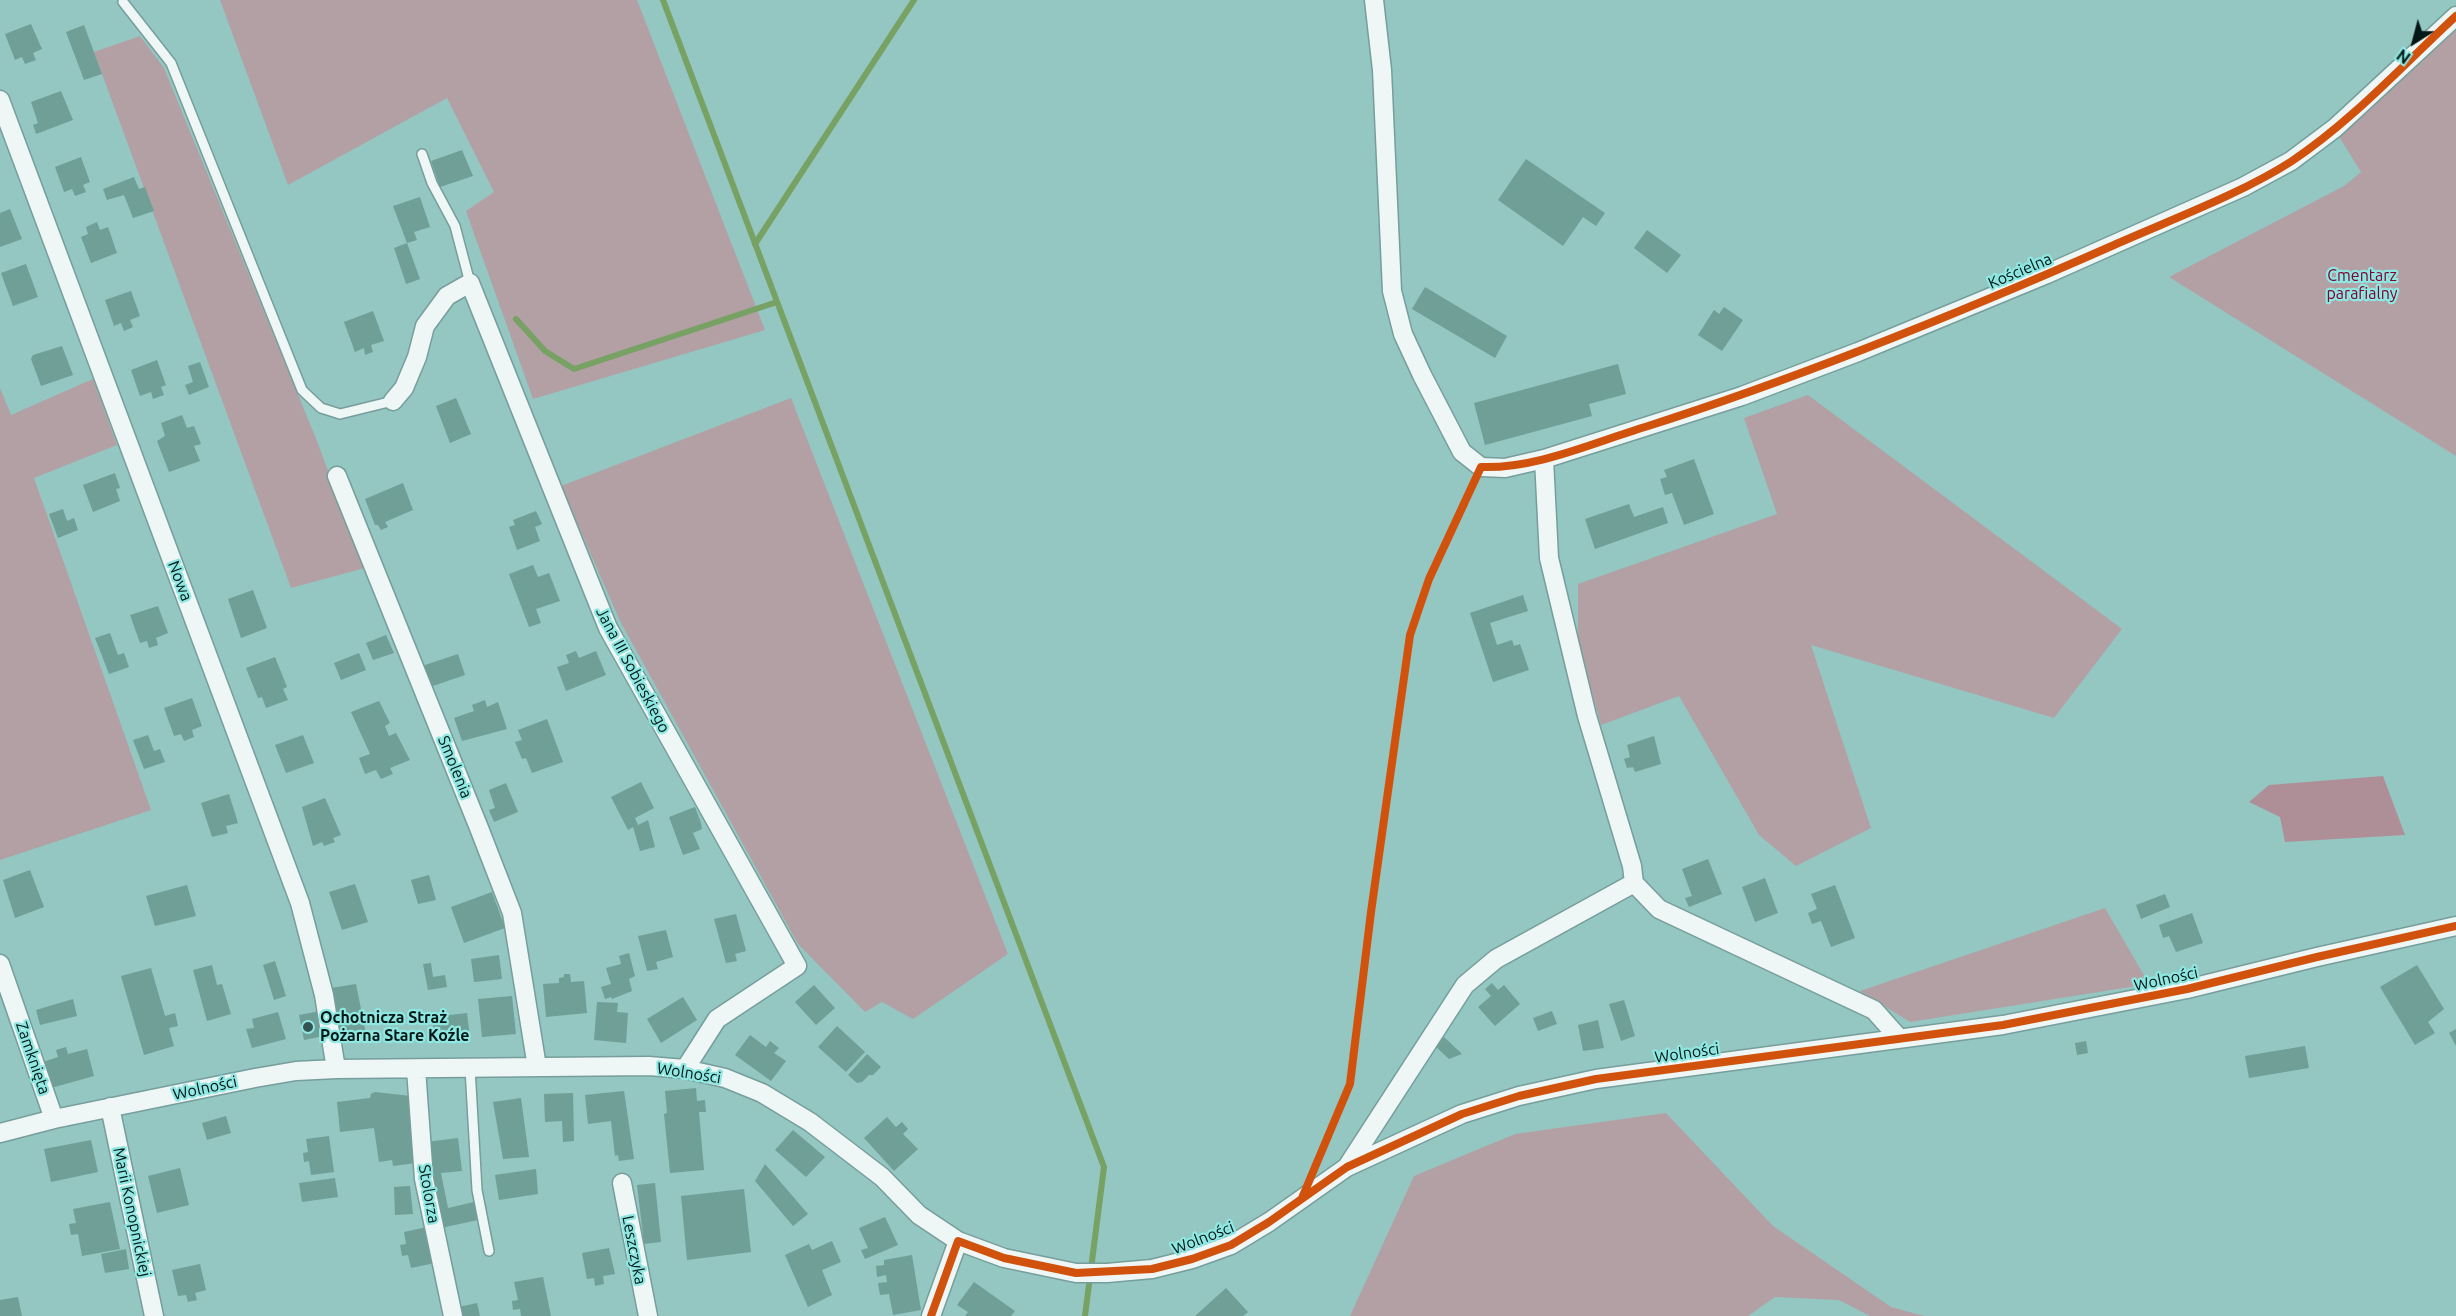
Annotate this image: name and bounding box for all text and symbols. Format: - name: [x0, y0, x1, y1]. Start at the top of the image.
- north arrow: [2384, 12, 2444, 72]
- text: N: [2393, 46, 2414, 67]
- street label: Kościelna: [1985, 249, 2055, 293]
- park label: Cmentarz parafialny: [2327, 266, 2397, 304]
- street label: Nowa: [164, 558, 196, 604]
- street label: Jana III Sobieskiego: [592, 604, 674, 736]
- street label: Smolenia: [434, 733, 476, 801]
- street label: Wolności: [2132, 963, 2200, 995]
- place label: Ochotnicza Straż Pożarna Stare Koźle: [320, 1008, 470, 1046]
- street label: Zamknięta: [12, 1019, 54, 1097]
- marker: Ochotnicza Straż Pożarna Stare Koźle: [301, 1020, 315, 1034]
- street label: Wolności: [1654, 1039, 1720, 1067]
- street label: Wolności: [655, 1058, 723, 1088]
- street label: Wolności: [171, 1072, 239, 1104]
- street label: Marii Konopnickiej: [109, 1146, 155, 1278]
- street label: Stolorza: [414, 1163, 444, 1225]
- street label: Leszczyka: [618, 1214, 650, 1286]
- street label: Wolności: [1169, 1217, 1237, 1259]

